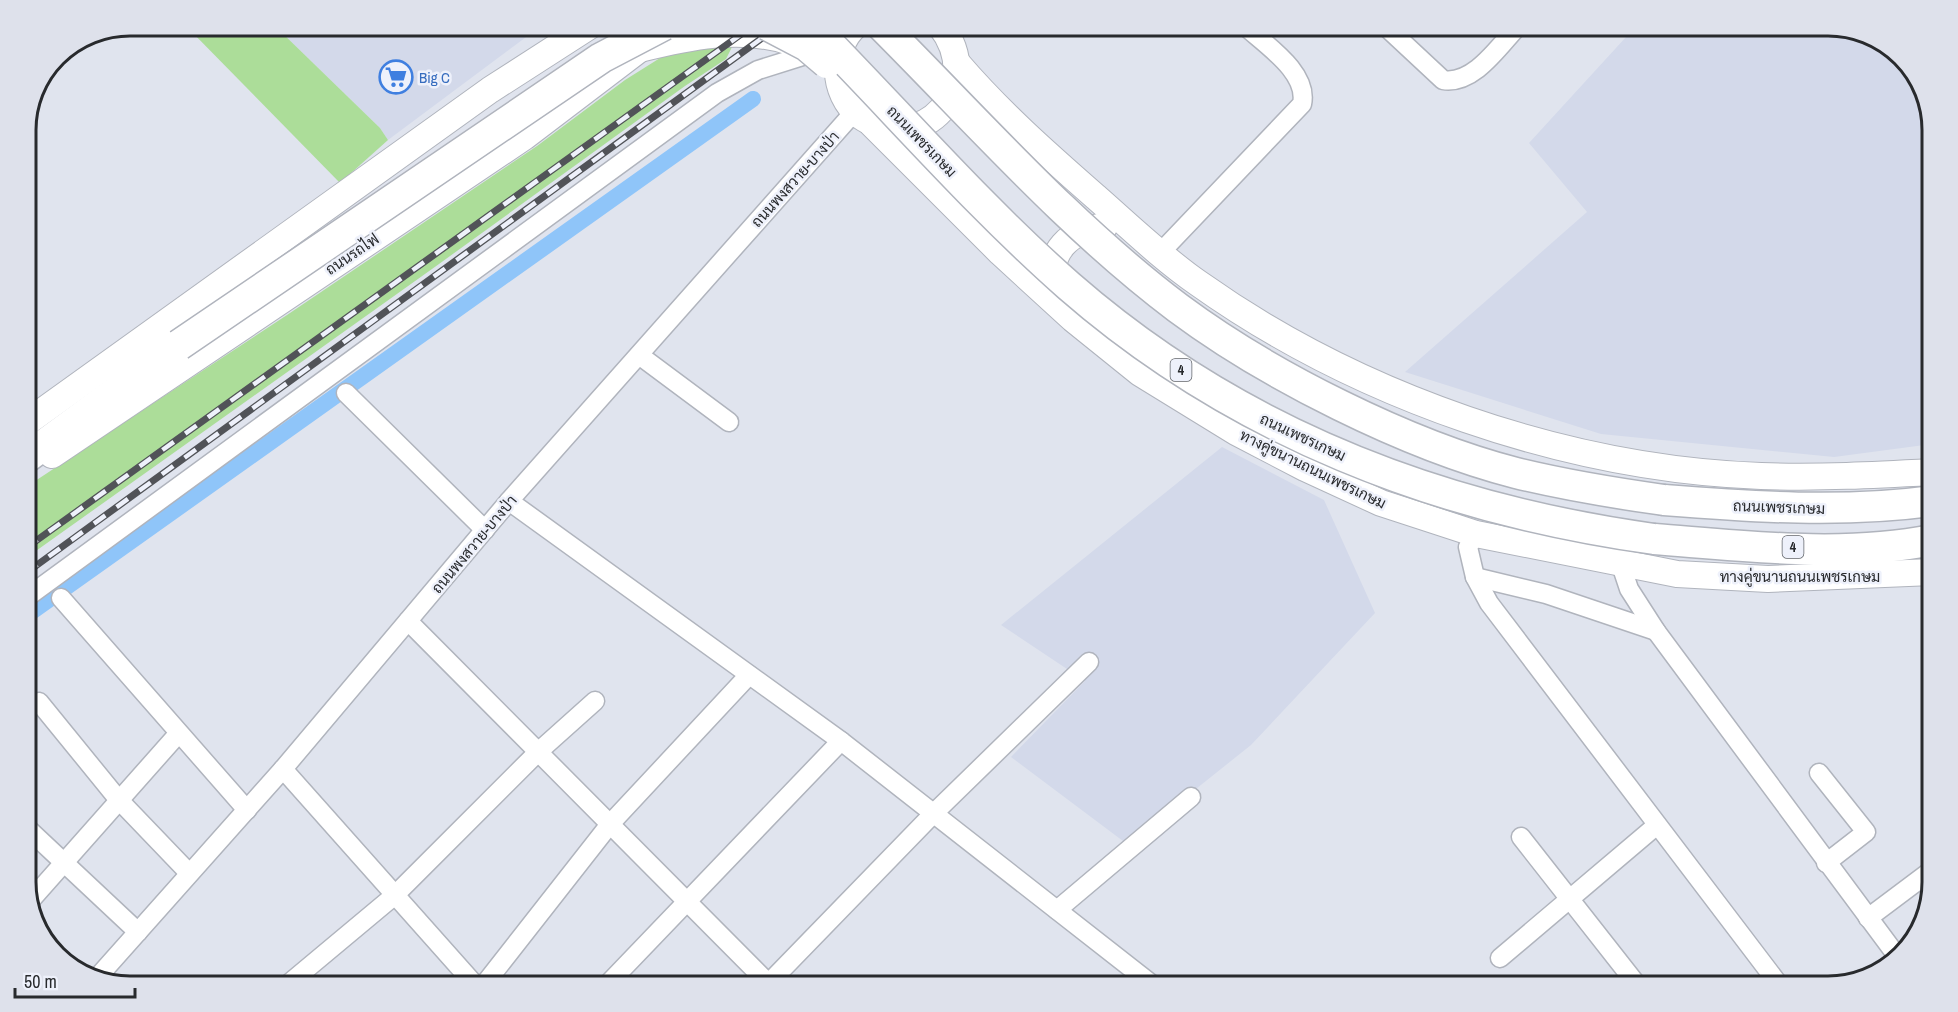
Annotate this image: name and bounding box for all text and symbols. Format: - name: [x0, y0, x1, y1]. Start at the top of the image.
- supermarket icon: Big C: [378, 59, 414, 95]
- place label: Big C: [419, 67, 450, 88]
- street label: ถนนเพชรเกษม: [882, 101, 962, 181]
- street label: ถนนพงสวาย-บางป่า: [746, 126, 844, 232]
- street label: ถนนรถไฟ: [321, 228, 383, 280]
- road number: 4: [1170, 359, 1192, 381]
- street label: ถนนเพชรเกษม: [1257, 408, 1349, 466]
- street label: ทางคู่ขนานถนนเพชรเกษม: [1236, 424, 1390, 514]
- street label: ถนนพงสวาย-บางป่า: [427, 490, 521, 598]
- street label: ถนนเพชรเกษม: [1733, 495, 1825, 519]
- road number: 4: [1782, 536, 1804, 558]
- street label: ทางคู่ขนานถนนเพชรเกษม: [1720, 566, 1880, 587]
- scale bar: [15, 961, 135, 999]
- text: 50 m: [24, 969, 57, 994]

